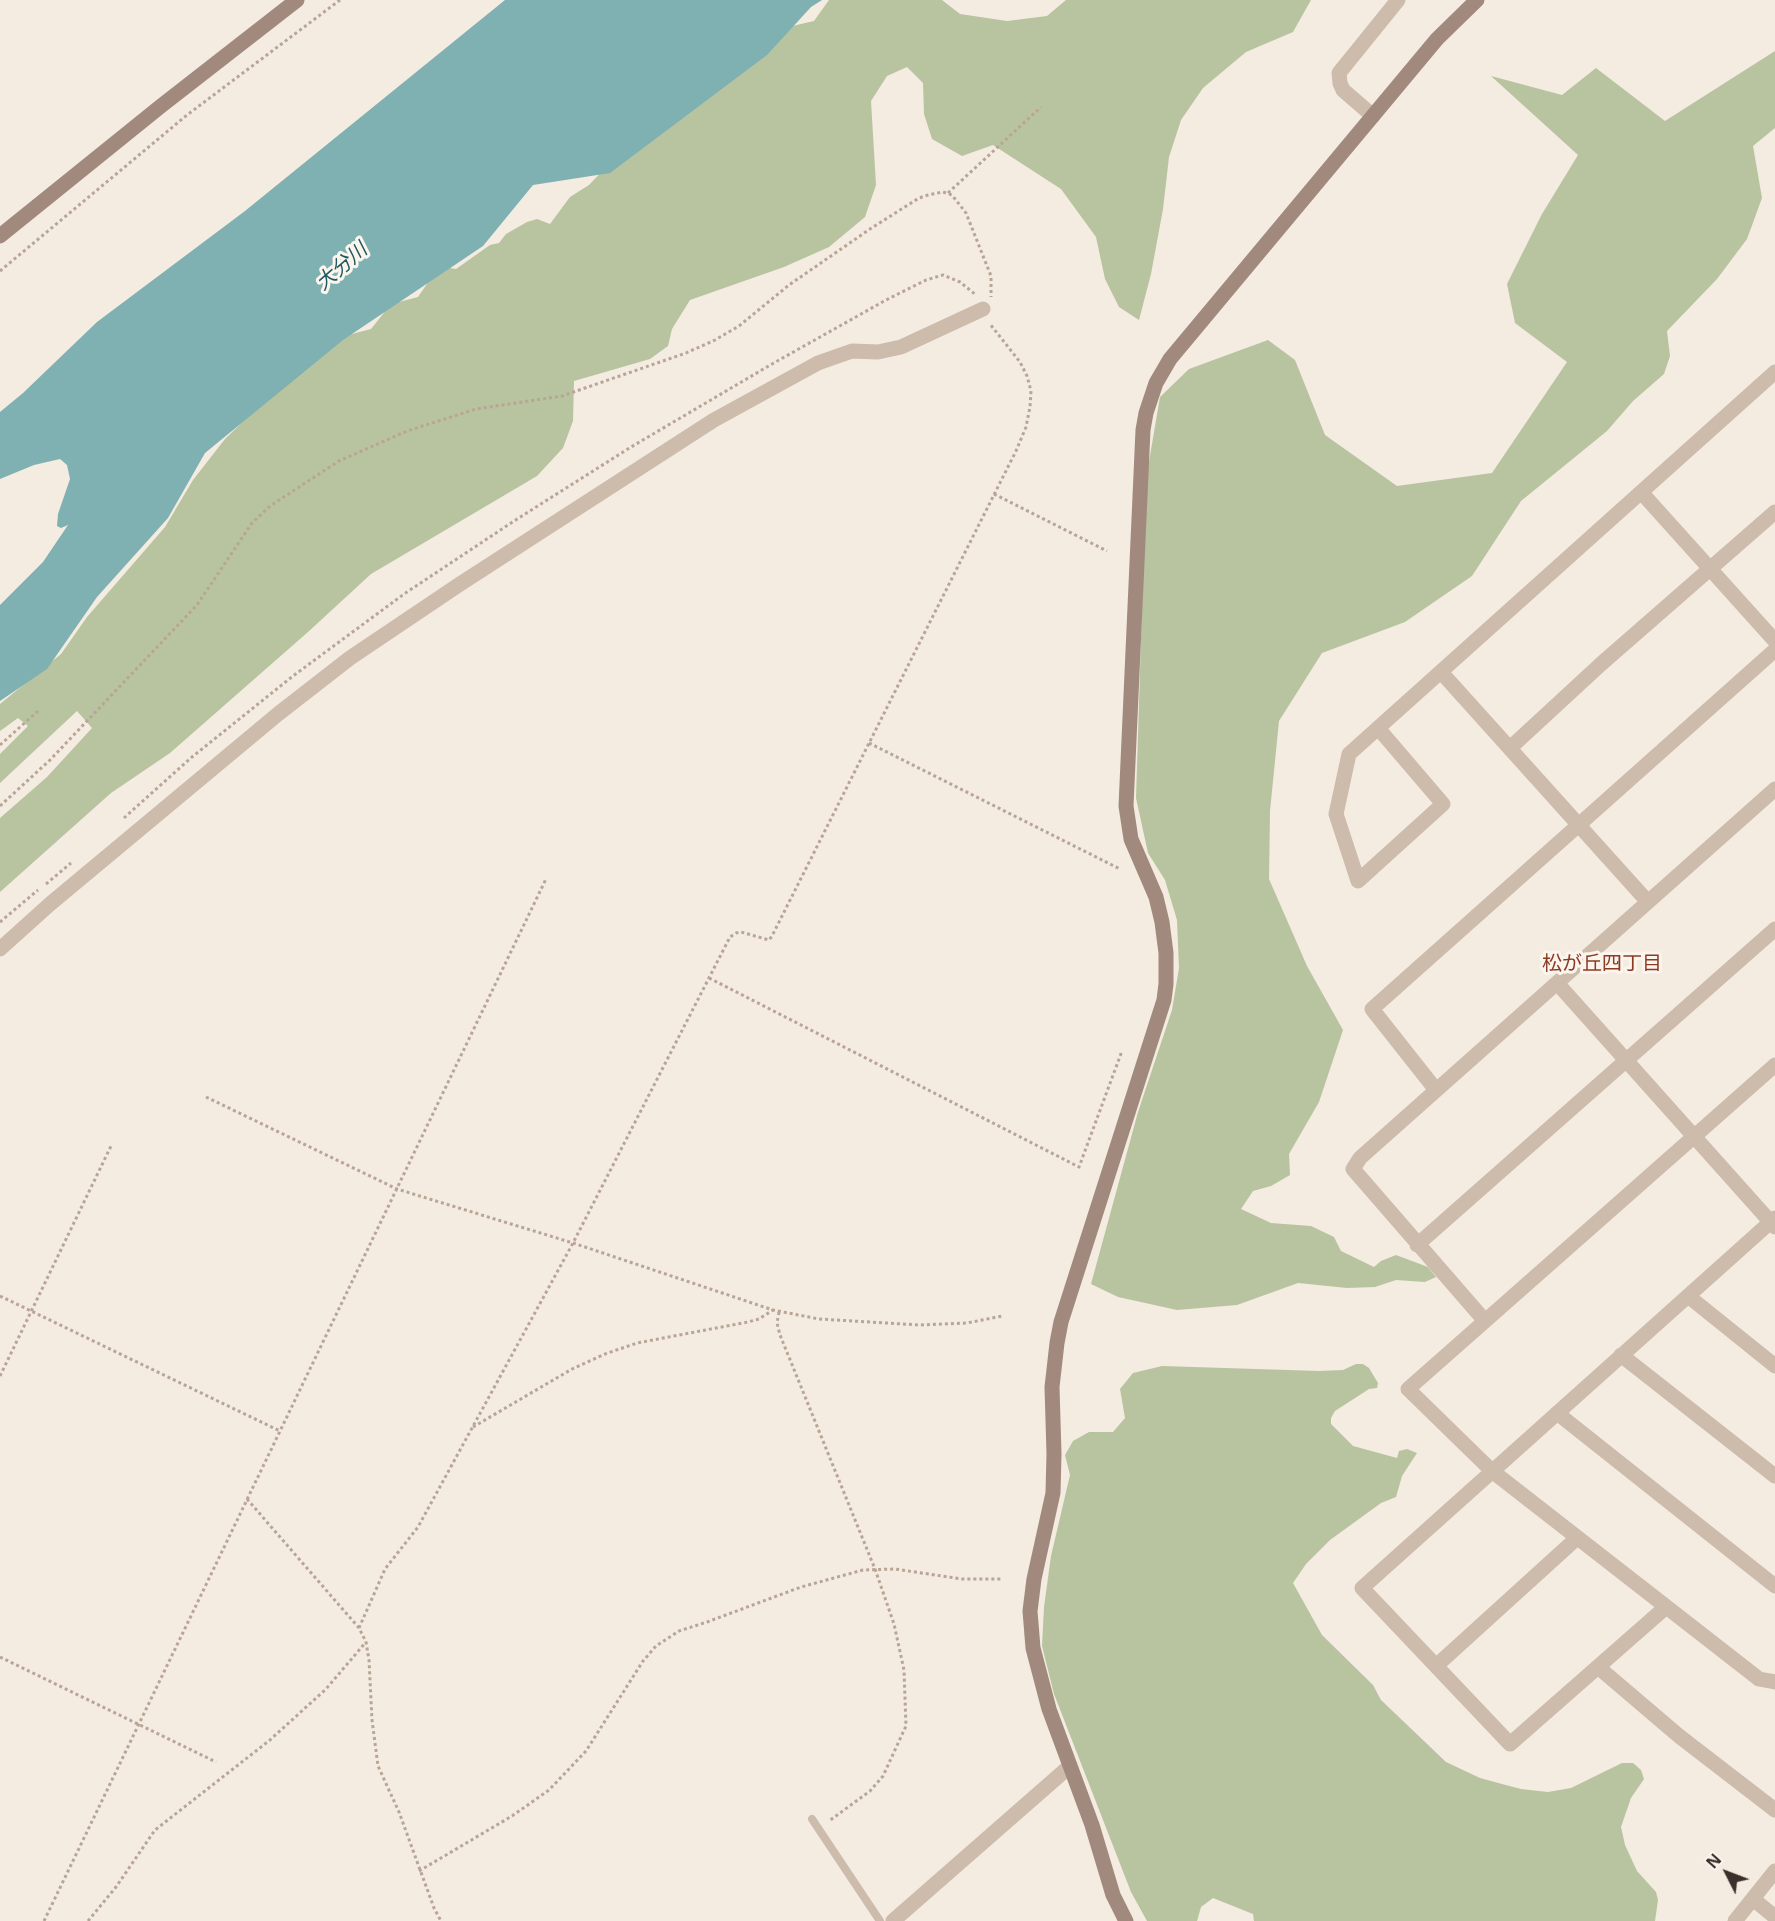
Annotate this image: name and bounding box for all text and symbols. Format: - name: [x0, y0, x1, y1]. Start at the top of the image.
- water label: 大分川: [311, 238, 373, 296]
- district label: 松が丘四丁目: [1542, 952, 1662, 976]
- north arrow: [1697, 1843, 1757, 1903]
- text: N: [1701, 1849, 1726, 1873]

